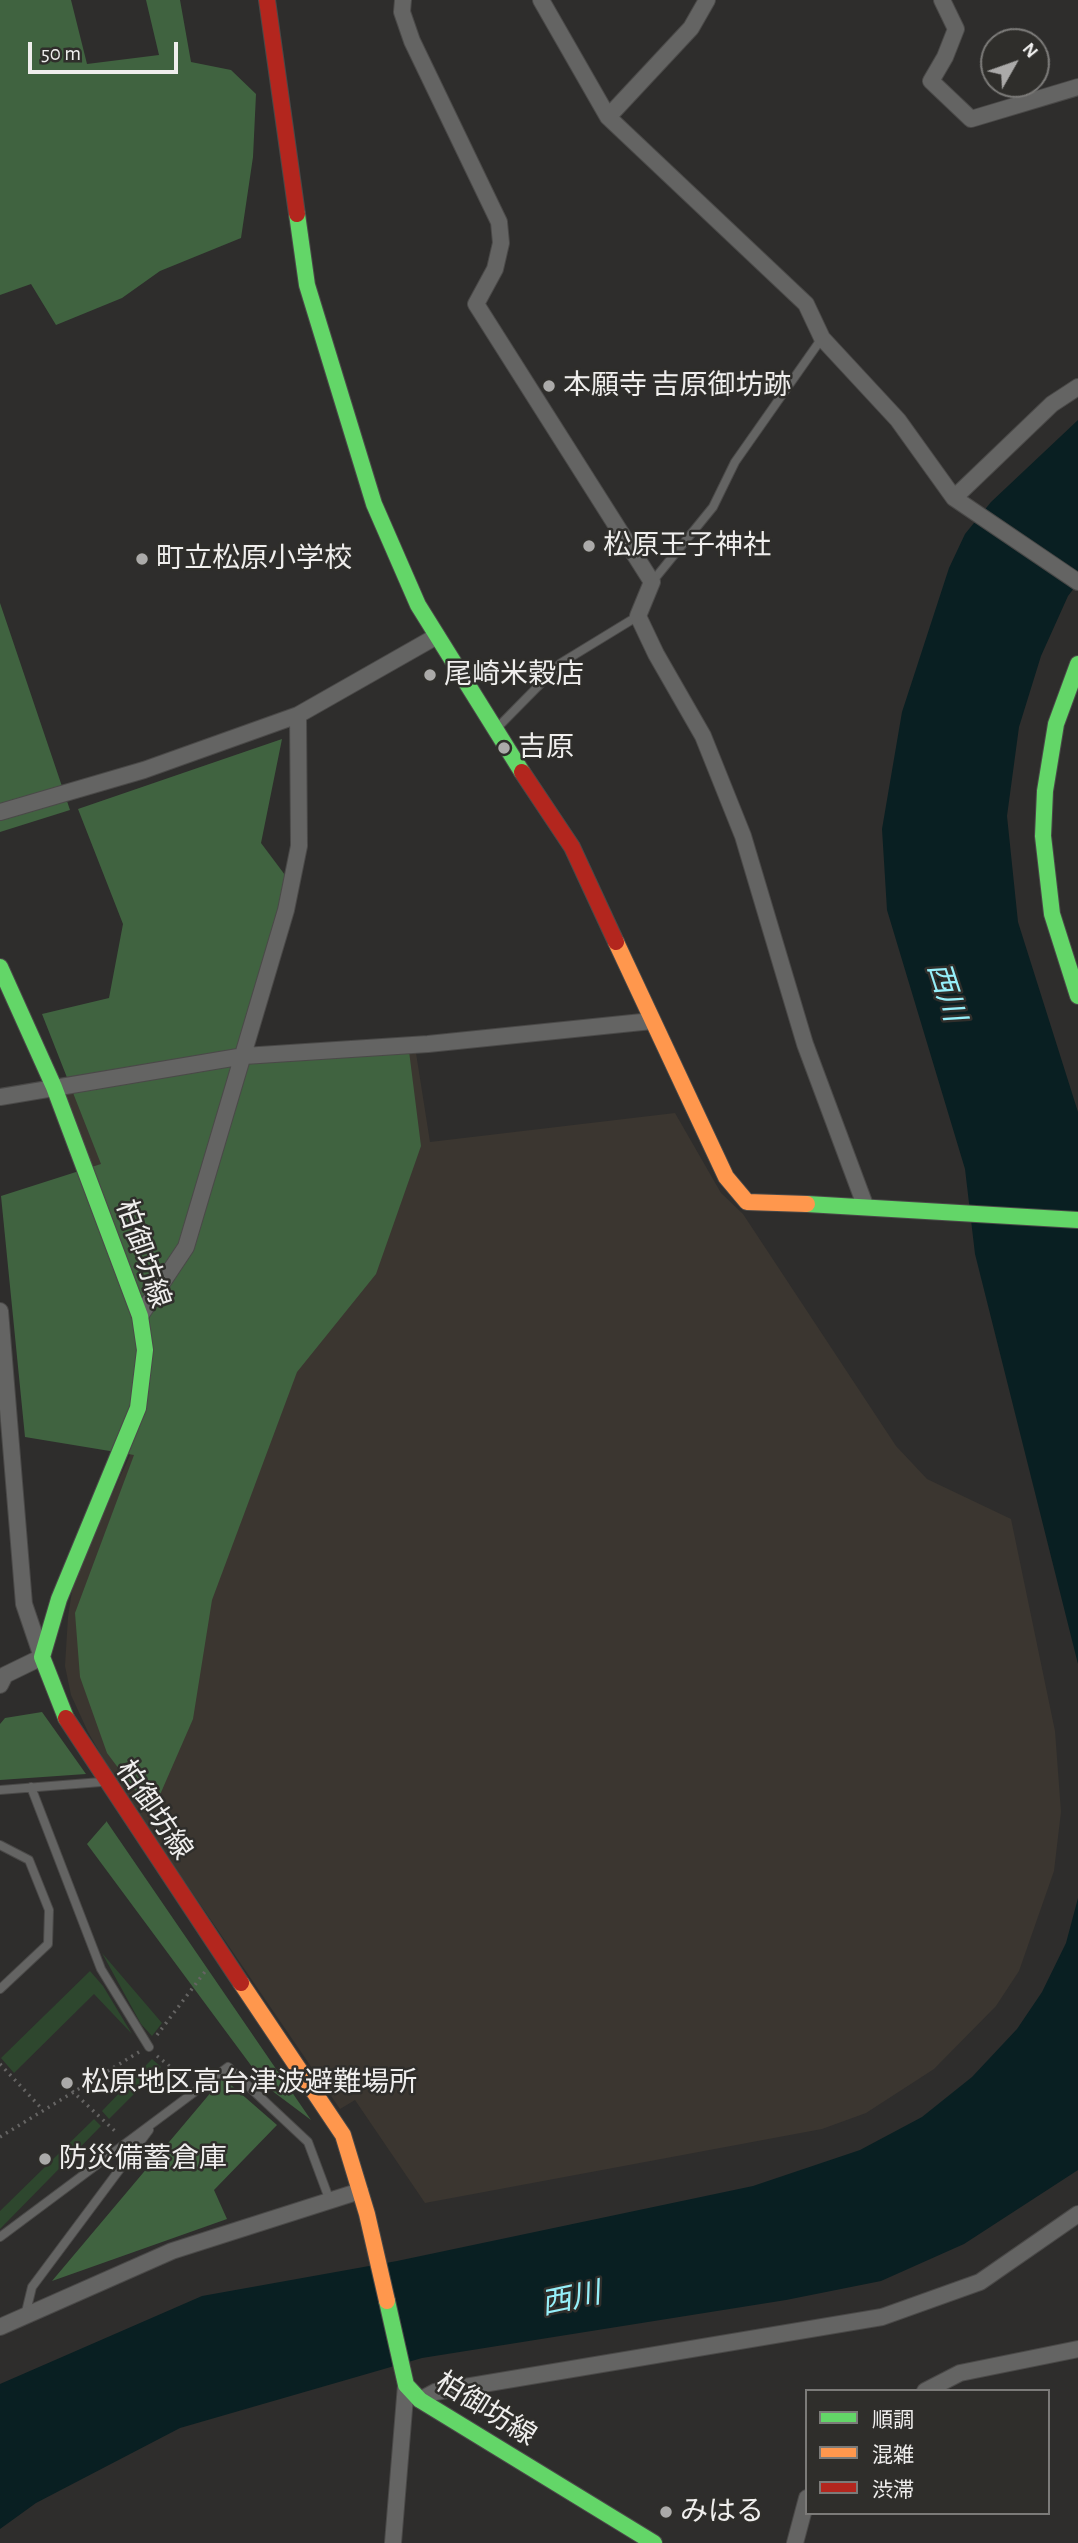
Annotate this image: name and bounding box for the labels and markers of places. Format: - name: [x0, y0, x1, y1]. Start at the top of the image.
- place label: 本願寺 吉原御坊跡: [563, 369, 792, 403]
- marker: 本願寺 吉原御坊跡: [541, 378, 557, 394]
- place label: 松原王子神社: [603, 529, 771, 563]
- marker: 松原王子神社: [581, 538, 597, 554]
- place label: 町立松原小学校: [156, 542, 352, 576]
- marker: 町立松原小学校: [134, 551, 150, 567]
- place label: 尾崎米穀店: [444, 658, 584, 692]
- marker: 尾崎米穀店: [422, 667, 438, 683]
- place label: 吉原: [518, 731, 574, 765]
- marker: 吉原: [496, 740, 512, 756]
- place label: 松原地区高台津波避難場所: [81, 2066, 417, 2100]
- marker: 松原地区高台津波避難場所: [59, 2075, 75, 2091]
- place label: 防災備蓄倉庫: [59, 2142, 227, 2176]
- marker: 防災備蓄倉庫: [37, 2151, 53, 2167]
- place label: みはる: [680, 2495, 764, 2529]
- marker: みはる: [658, 2504, 674, 2520]

